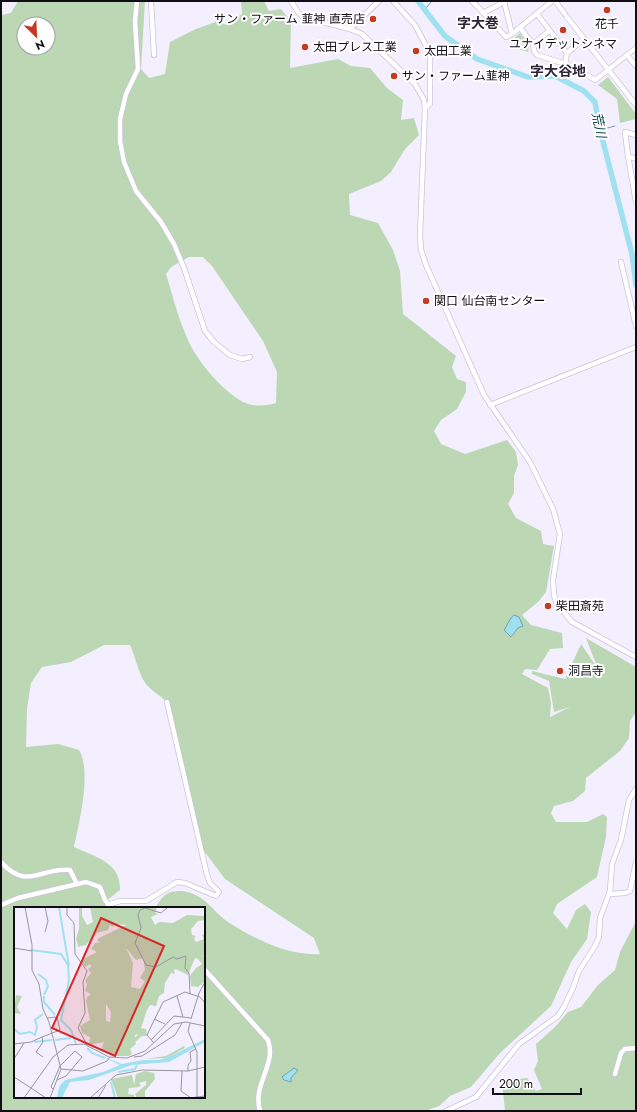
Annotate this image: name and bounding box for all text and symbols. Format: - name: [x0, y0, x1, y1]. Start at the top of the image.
- marker: 花千: [602, 5, 612, 15]
- place label: サン・ファーム 韮神 直売店: [214, 10, 365, 28]
- district label: 字大巻: [457, 13, 499, 33]
- marker: サン・ファーム 韮神 直売店: [368, 14, 378, 24]
- place label: 花千: [595, 15, 619, 33]
- north arrow: [16, 16, 56, 56]
- marker: ユナイデットシネマ: [558, 25, 568, 35]
- place label: ユナイデットシネマ: [509, 35, 617, 53]
- text: N: [33, 36, 47, 54]
- place label: 太田プレス工業: [313, 38, 397, 56]
- marker: 太田プレス工業: [300, 42, 310, 52]
- place label: 太田工業: [424, 42, 472, 60]
- marker: 太田工業: [411, 46, 421, 56]
- district label: 字大谷地: [530, 61, 586, 81]
- place label: サン・ファーム韮神: [402, 67, 510, 85]
- marker: サン・ファーム韮神: [389, 71, 399, 81]
- water label: 荒川: [587, 110, 611, 142]
- place label: 関口 仙台南センター: [434, 292, 546, 310]
- marker: 関口 仙台南センター: [421, 296, 431, 306]
- place label: 柴田斎苑: [556, 597, 604, 615]
- marker: 柴田斎苑: [543, 601, 553, 611]
- place label: 洞昌寺: [568, 662, 604, 680]
- marker: 洞昌寺: [555, 666, 565, 676]
- inset map: [14, 907, 205, 1098]
- scale bar: [493, 1070, 581, 1096]
- text: 200 m: [499, 1075, 533, 1093]

